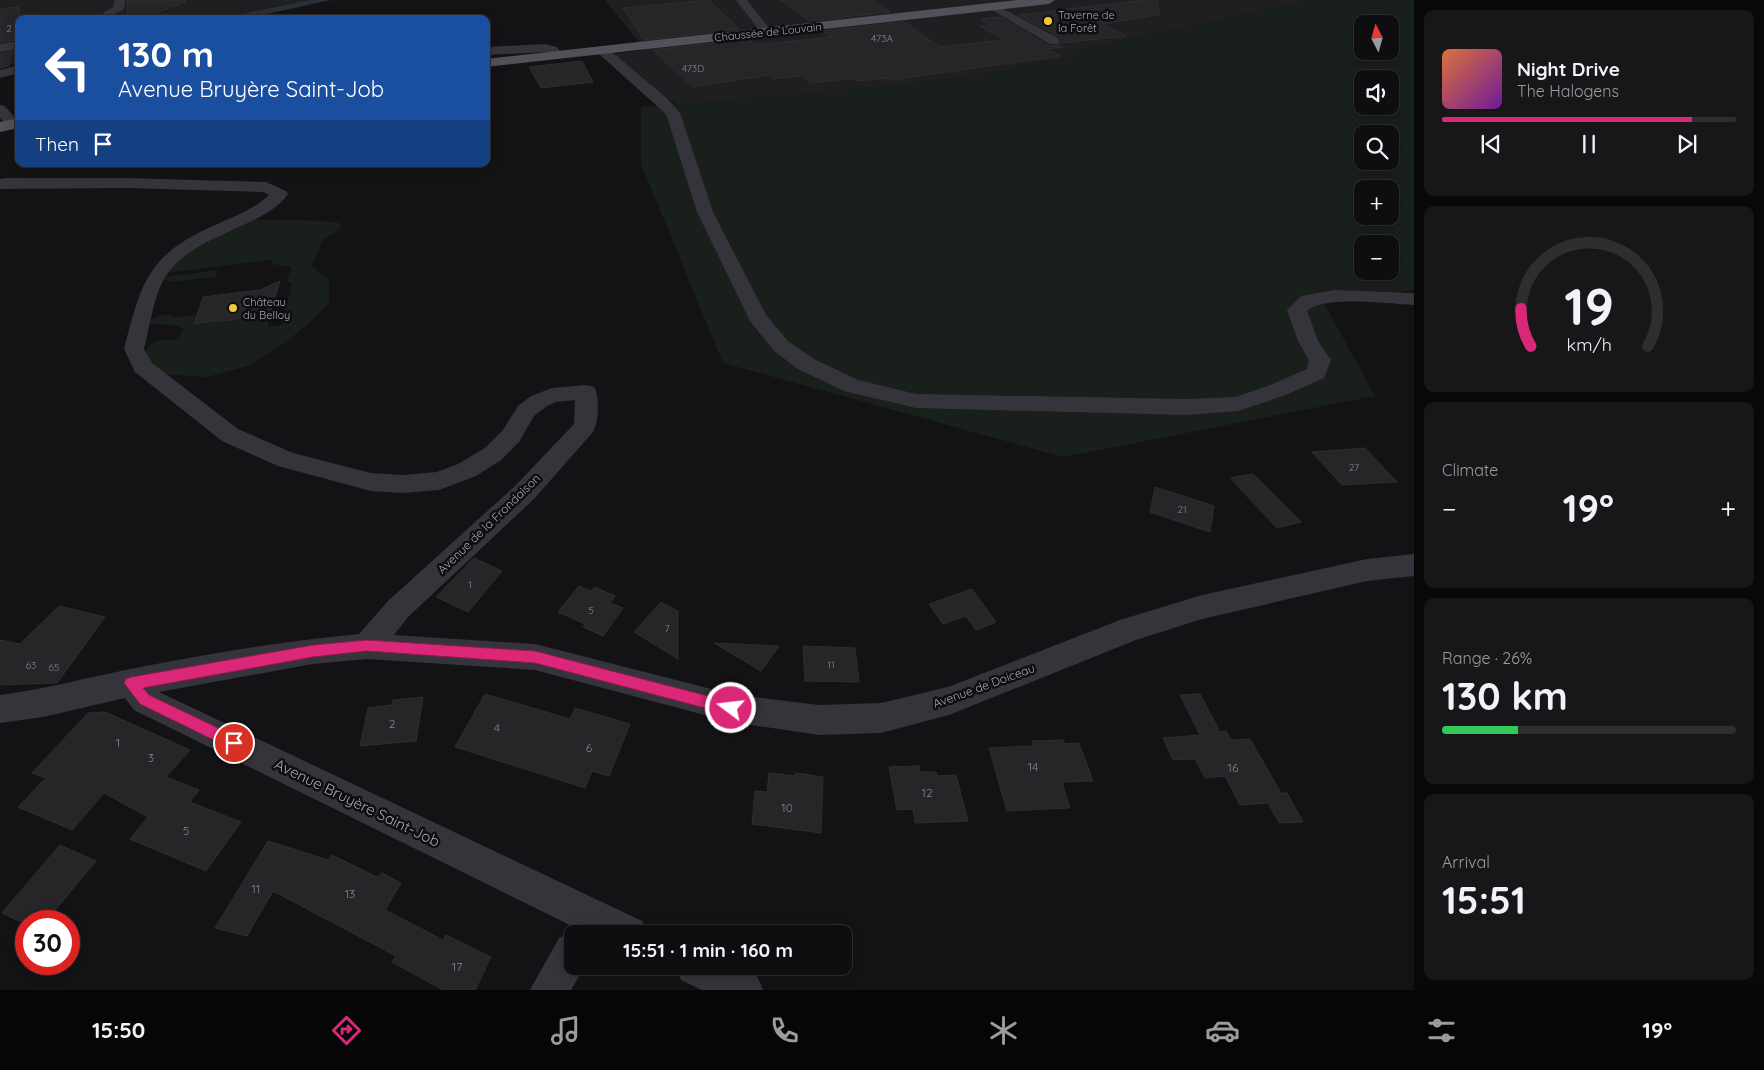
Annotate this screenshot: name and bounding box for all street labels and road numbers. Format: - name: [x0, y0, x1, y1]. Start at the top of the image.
- street label: Chaussée de Louvain: [714, 19, 822, 45]
- street label: Avenue de la Frondaison: [434, 471, 543, 577]
- street label: Avenue de Doiceau: [931, 660, 1037, 711]
- street label: Avenue Bruyère Saint-Job: [271, 754, 443, 851]

